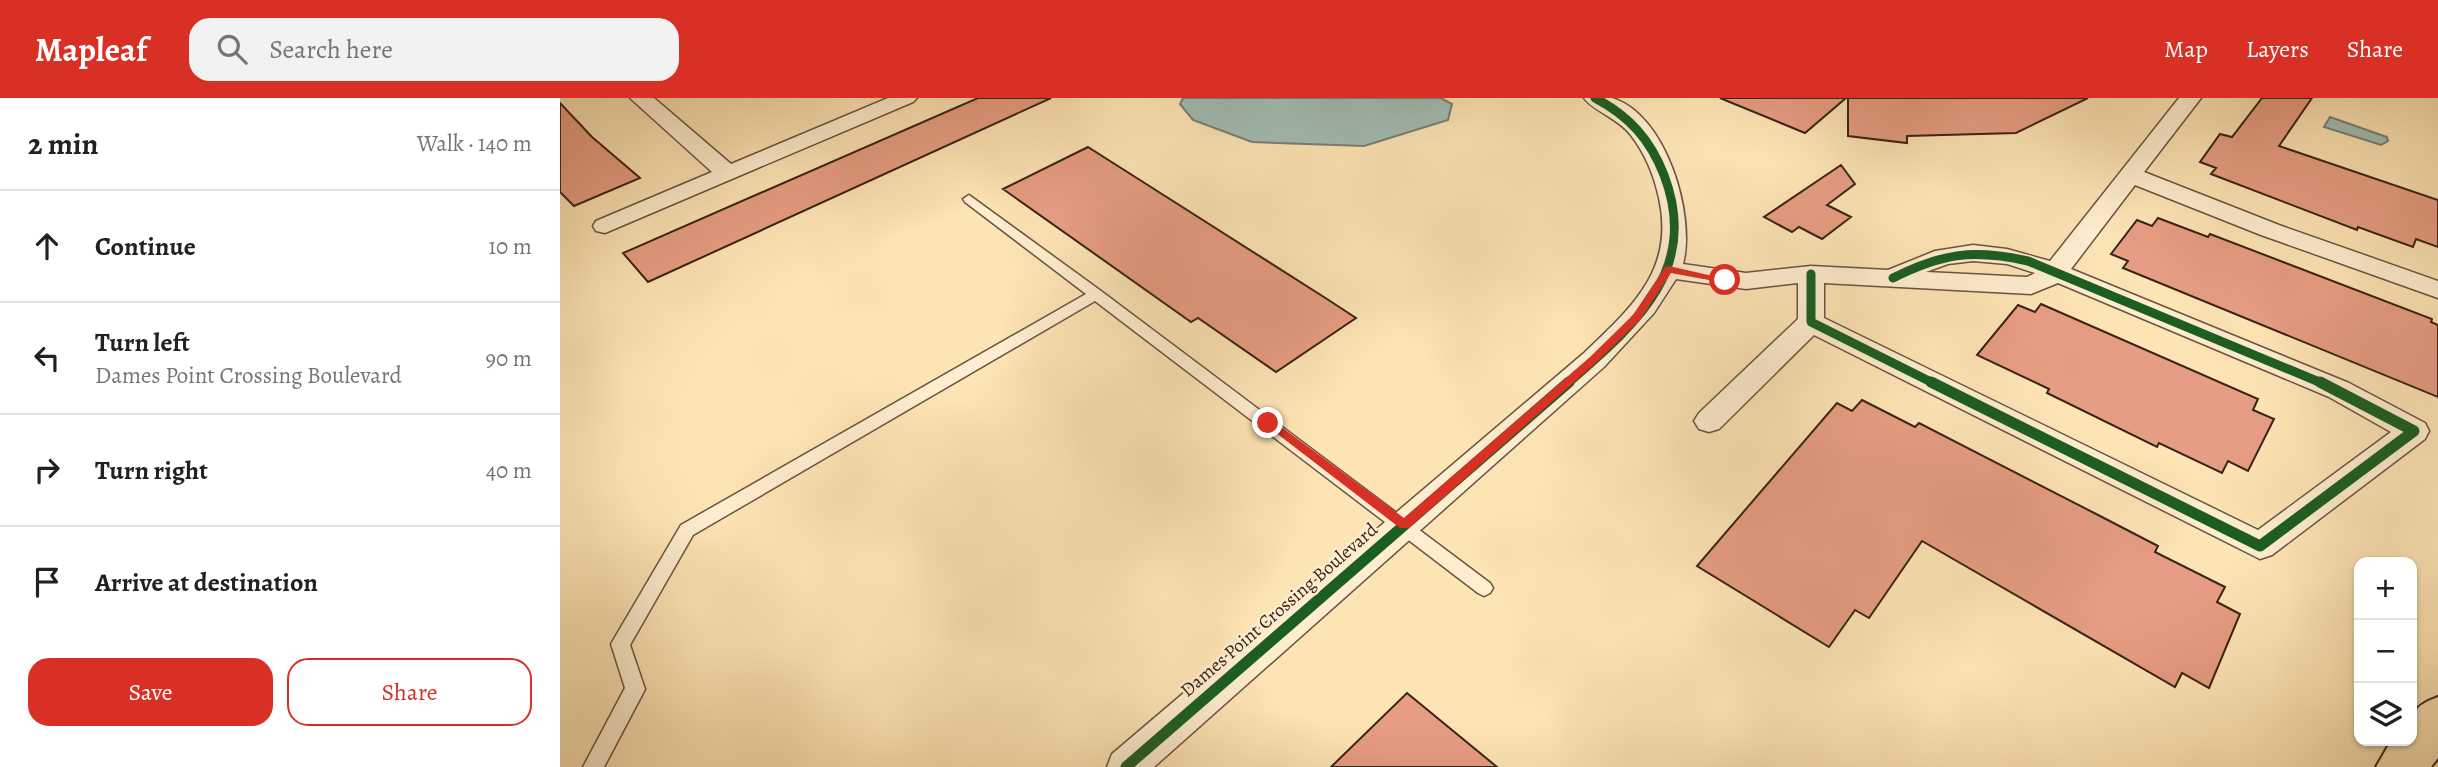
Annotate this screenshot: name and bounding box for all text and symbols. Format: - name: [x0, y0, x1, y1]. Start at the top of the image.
- search box: [189, 18, 679, 81]
- text: Mapleaf: [35, 27, 147, 72]
- icon: search: [213, 30, 251, 68]
- text: Search here: [269, 32, 393, 67]
- text: Map: [2164, 33, 2208, 65]
- text: Layers: [2246, 33, 2309, 65]
- text: Share: [2347, 33, 2403, 65]
- text: 2 min: [28, 124, 98, 164]
- text: Walk · 140 m: [417, 128, 532, 159]
- icon: ahead: [28, 227, 66, 265]
- text: Continue: [95, 229, 196, 264]
- text: 10 m: [488, 231, 532, 262]
- route start: [1709, 264, 1740, 295]
- text: Turn left: [95, 325, 190, 360]
- icon: left: [28, 339, 66, 377]
- text: 90 m: [486, 343, 532, 374]
- text: Dames Point Crossing Boulevard: [95, 360, 402, 391]
- route end: [1252, 407, 1283, 438]
- icon: right: [28, 451, 66, 489]
- text: Turn right: [95, 453, 208, 488]
- text: 40 m: [486, 455, 532, 486]
- street label: Dames Point Crossing Boulevard: [1175, 517, 1384, 703]
- map controls: [2354, 557, 2417, 746]
- button: +: [2354, 557, 2417, 620]
- icon: arrive: [28, 563, 66, 601]
- text: Arrive at destination: [95, 565, 318, 600]
- button: −: [2354, 620, 2417, 683]
- button: Save: [28, 658, 273, 726]
- button: Share: [287, 658, 532, 726]
- button: layers: [2354, 683, 2417, 746]

